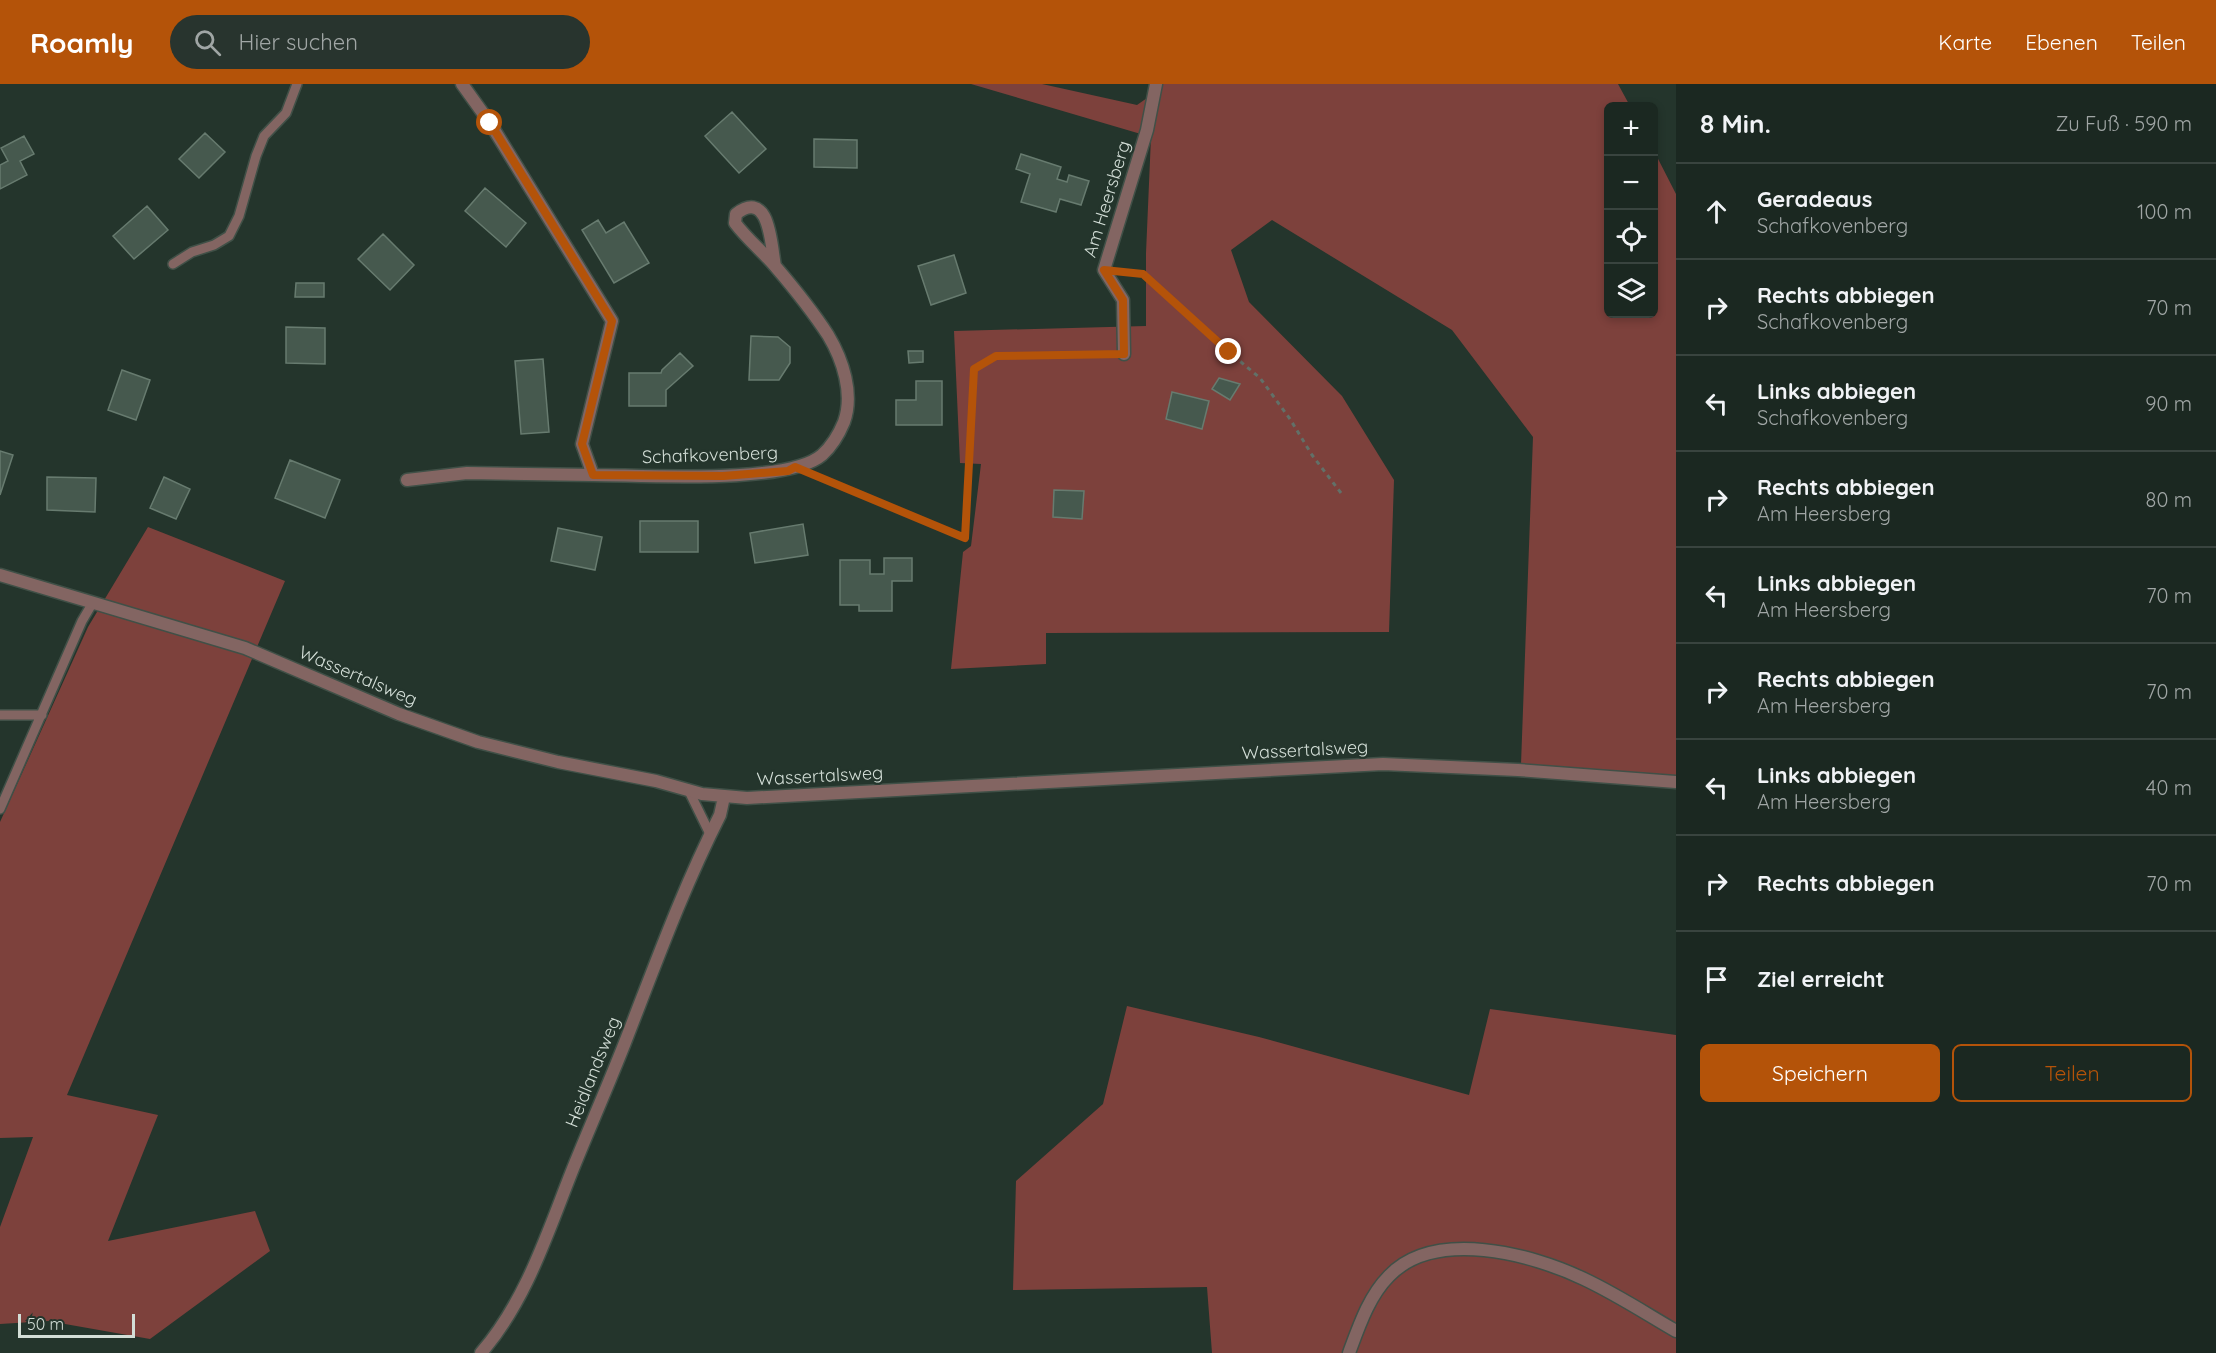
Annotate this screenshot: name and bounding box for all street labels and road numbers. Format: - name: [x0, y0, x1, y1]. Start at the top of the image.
- street label: Am Heersberg: [1078, 138, 1135, 260]
- street label: Schafkovenberg: [642, 441, 778, 468]
- street label: Wassertalsweg: [295, 640, 421, 711]
- street label: Wassertalsweg: [1241, 735, 1369, 764]
- street label: Wassertalsweg: [756, 761, 884, 790]
- street label: Heidlandsweg: [560, 1013, 625, 1131]

